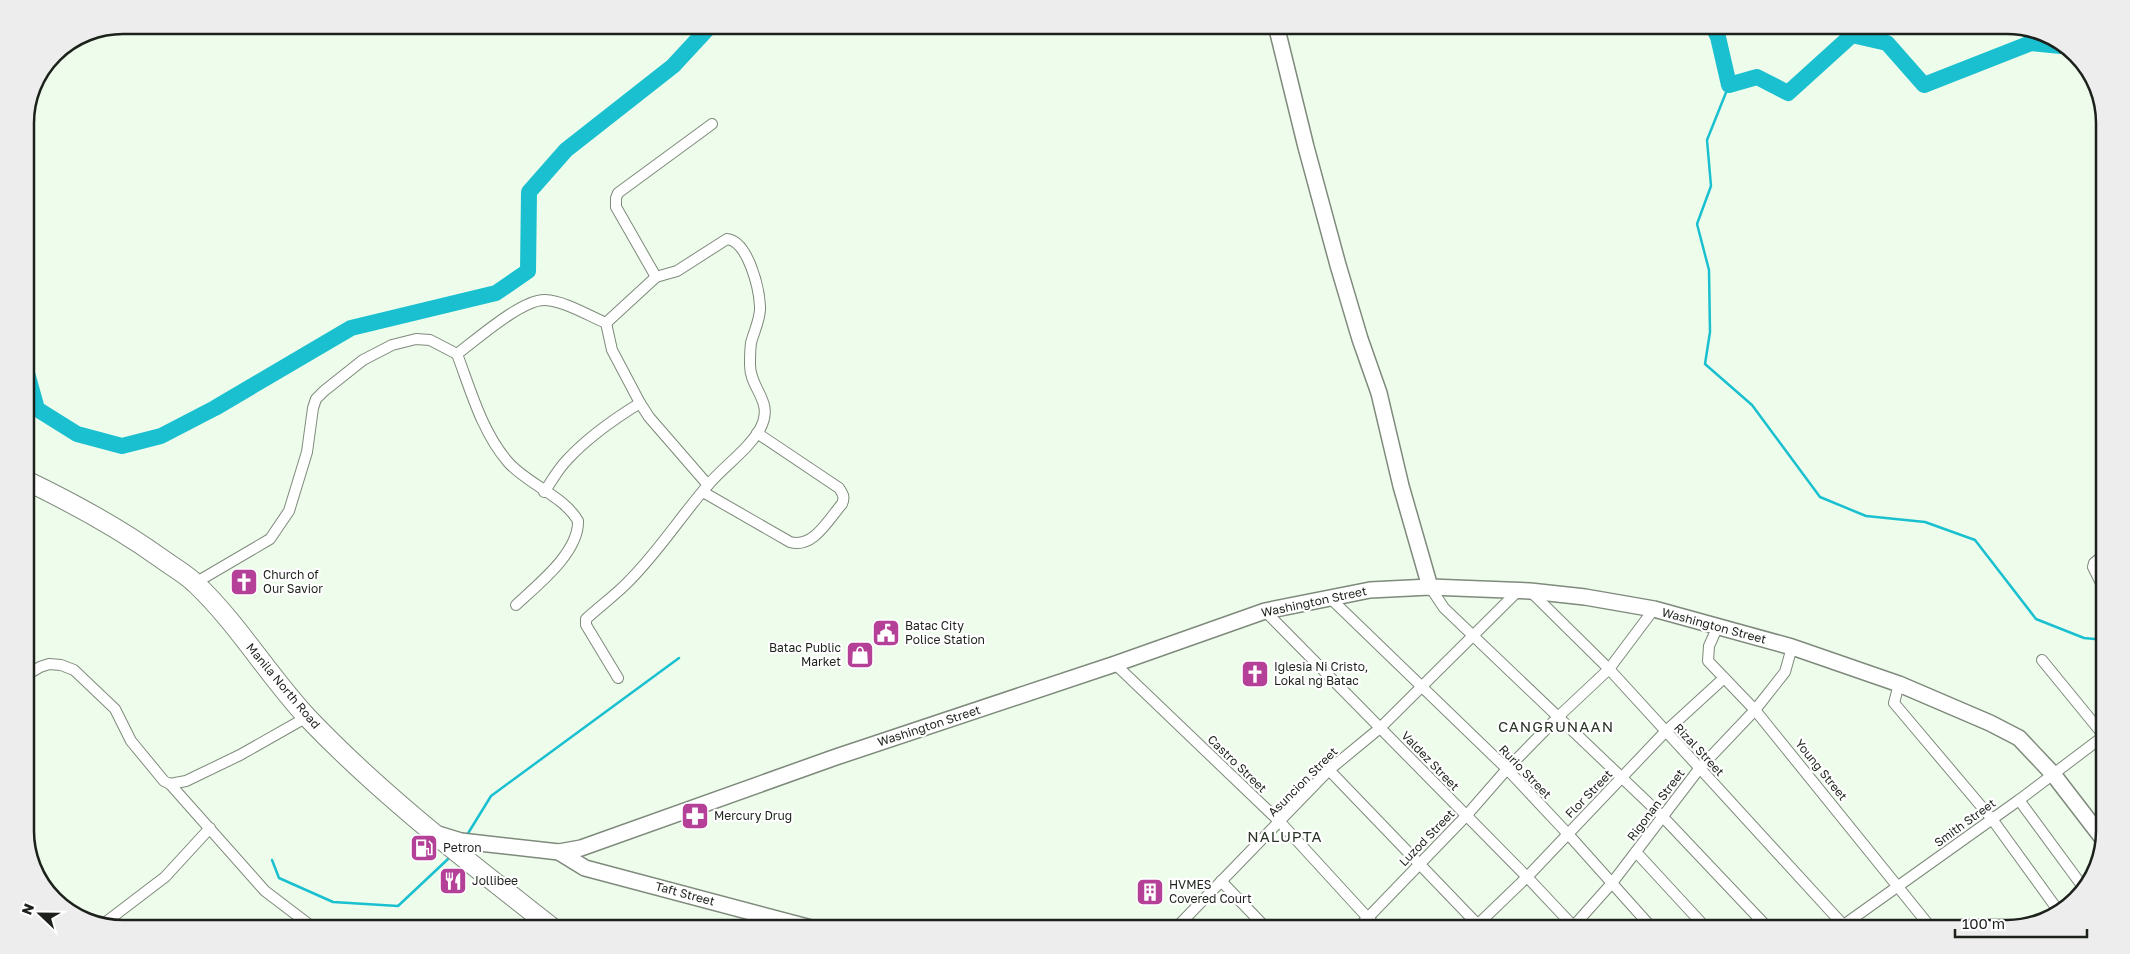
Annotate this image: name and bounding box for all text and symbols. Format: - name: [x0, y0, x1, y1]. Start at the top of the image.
- church icon: Church of Our Savior: [229, 567, 259, 597]
- place label: Church of Our Savior: [263, 567, 323, 596]
- street label: Washington Street: [1260, 583, 1368, 620]
- street label: Washington Street: [1660, 604, 1768, 647]
- public building icon: Batac City Police Station: [871, 618, 901, 648]
- place label: Batac City Police Station: [905, 618, 985, 647]
- street label: Manila North Road: [243, 640, 324, 732]
- place label: Batac Public Market: [769, 640, 841, 669]
- shop icon: Batac Public Market: [845, 640, 875, 670]
- church icon: Iglesia Ni Cristo, Lokal ng Batac: [1240, 659, 1270, 689]
- place label: Iglesia Ni Cristo, Lokal ng Batac: [1274, 659, 1368, 688]
- street label: Washington Street: [875, 702, 982, 749]
- district label: CANGRUNAAN: [1498, 717, 1614, 735]
- street label: Rizal Street: [1671, 720, 1728, 779]
- street label: Valdez Street: [1398, 728, 1463, 794]
- street label: Castro Street: [1205, 732, 1270, 796]
- street label: Young Street: [1792, 736, 1851, 803]
- street label: Rurio Street: [1496, 742, 1555, 802]
- street label: Asuncion Street: [1265, 744, 1341, 819]
- street label: Flor Street: [1562, 766, 1615, 821]
- street label: Rigonan Street: [1624, 766, 1688, 844]
- street label: Smith Street: [1931, 795, 1998, 850]
- pharmacy icon: Mercury Drug: [680, 801, 710, 831]
- street label: Luzod Street: [1396, 806, 1458, 869]
- place label: Mercury Drug: [714, 808, 792, 823]
- district label: NALUPTA: [1247, 827, 1323, 845]
- fuel station icon: Petron: [409, 833, 439, 863]
- place label: Petron: [443, 840, 482, 855]
- restaurant icon: Jollibee: [438, 866, 468, 896]
- place label: Jollibee: [472, 873, 518, 888]
- building icon: HVMES Covered Court: [1135, 877, 1165, 907]
- place label: HVMES Covered Court: [1169, 877, 1252, 906]
- street label: Taft Street: [654, 878, 717, 909]
- north arrow: [15, 889, 65, 939]
- text: N: [18, 901, 37, 917]
- scale bar: [1955, 906, 2088, 938]
- text: 100 m: [1962, 914, 2005, 932]

